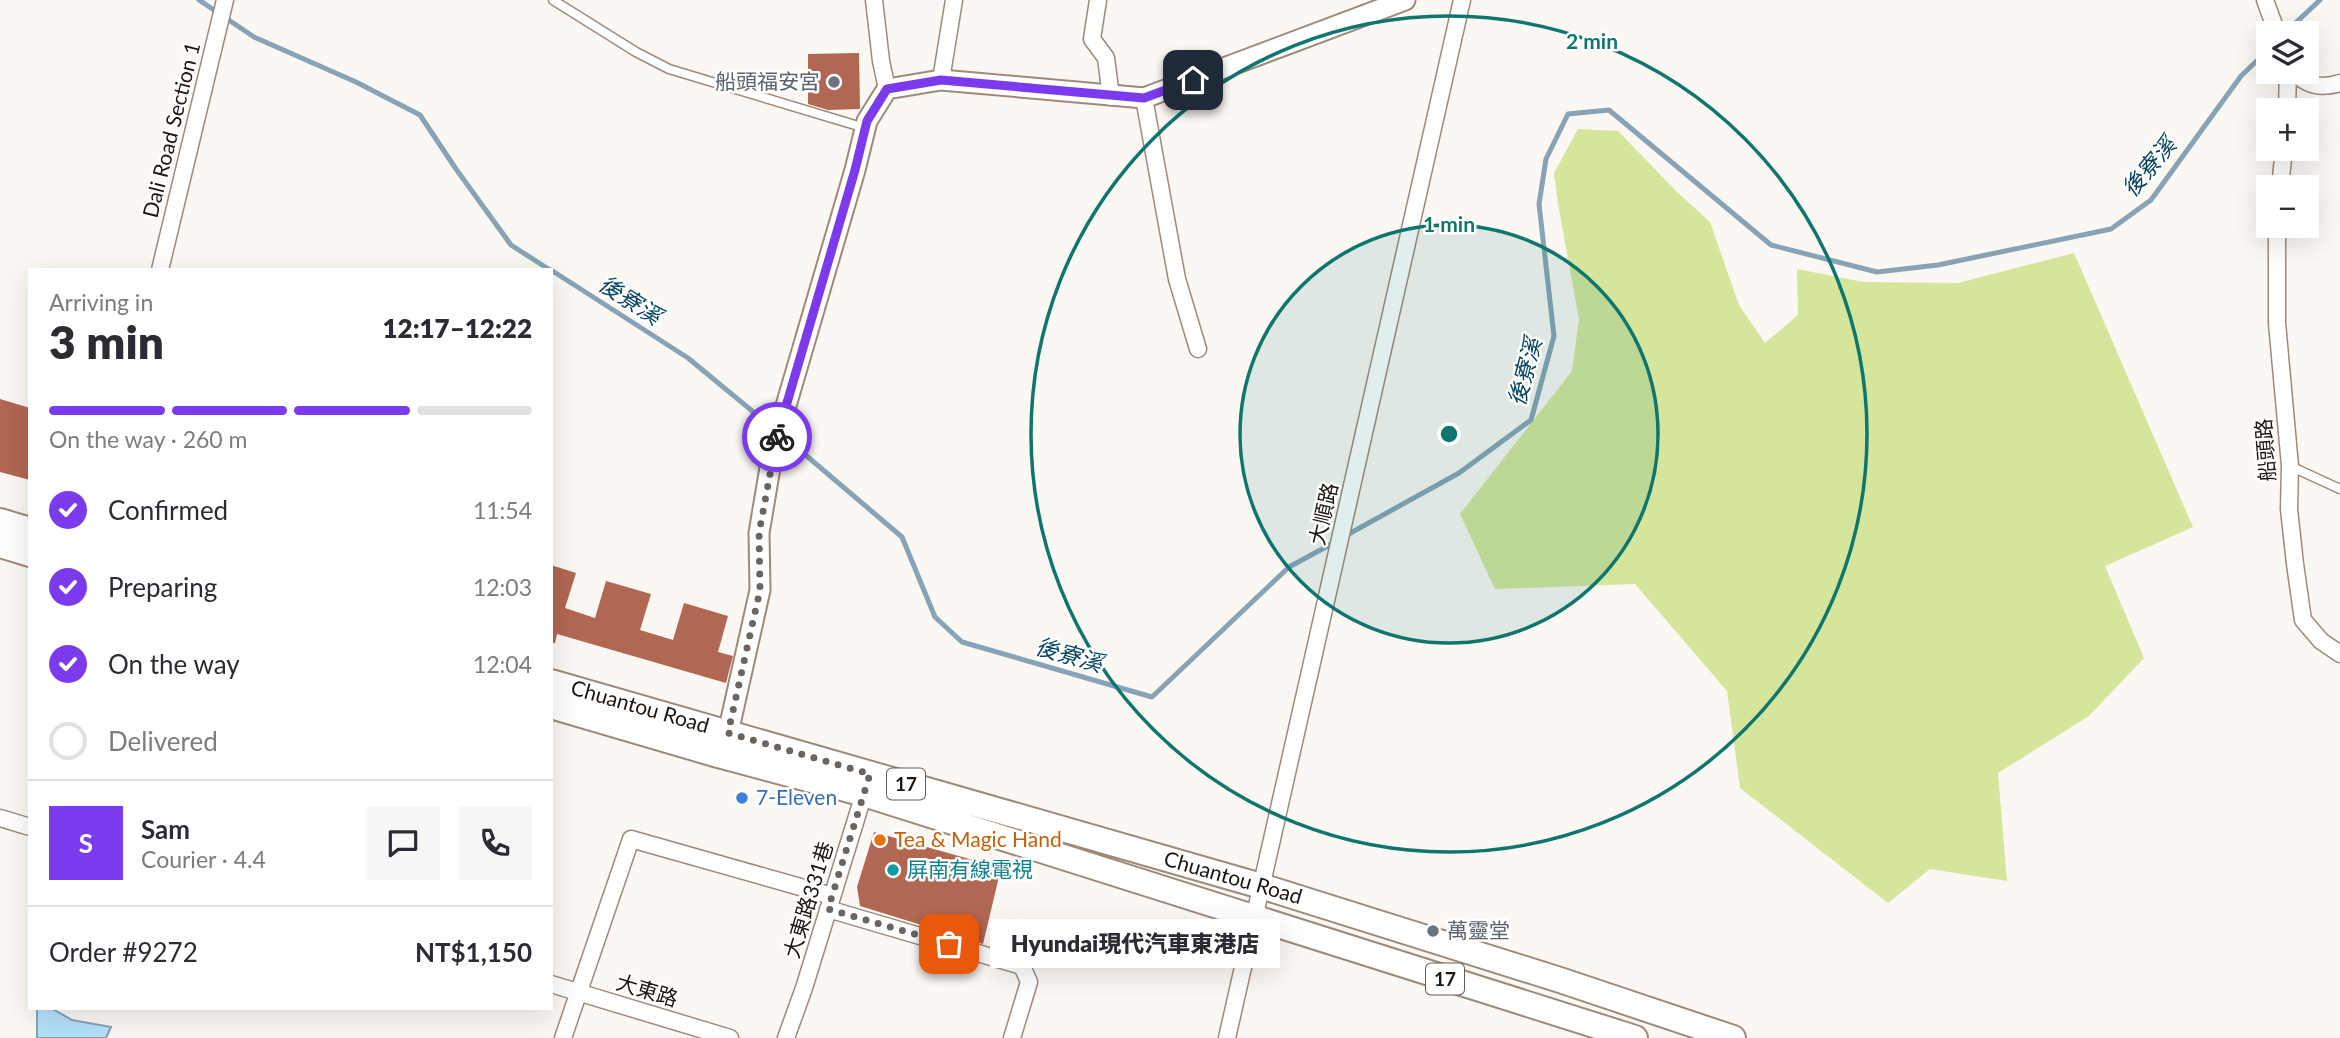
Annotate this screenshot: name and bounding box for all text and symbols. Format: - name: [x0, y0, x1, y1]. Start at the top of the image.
- map controls: [2256, 21, 2319, 238]
- button: layers: [2256, 21, 2319, 84]
- text: 2 min: [1566, 28, 1618, 53]
- street label: Dali Road Section 1: [137, 39, 204, 220]
- pin: [1163, 50, 1223, 110]
- icon: home: [1174, 61, 1212, 99]
- place label: 船頭福安宮: [715, 68, 820, 93]
- marker: 船頭福安宮: [826, 74, 842, 90]
- button: +: [2256, 98, 2319, 161]
- water label: 後寮溪: [2115, 129, 2183, 202]
- button: −: [2256, 175, 2319, 238]
- text: 1 min: [1423, 211, 1475, 236]
- water label: 後寮溪: [594, 269, 670, 331]
- text: Arriving in: [49, 288, 153, 316]
- text: 12:17–12:22: [382, 312, 532, 344]
- text: 3 min: [49, 314, 164, 369]
- water label: 後寮溪: [1502, 332, 1547, 409]
- courier: [742, 402, 812, 472]
- icon: bike: [758, 418, 796, 456]
- street label: 船頭路: [2250, 418, 2279, 482]
- centre of rings: [1437, 422, 1461, 446]
- text: On the way · 260 m: [49, 425, 248, 453]
- street label: 大順路: [1303, 480, 1342, 547]
- icon: check: [49, 491, 87, 529]
- text: Confirmed: [108, 494, 228, 526]
- text: 11:54: [473, 496, 532, 524]
- icon: check: [49, 568, 87, 606]
- text: Preparing: [108, 571, 217, 603]
- text: 12:03: [473, 573, 532, 601]
- water label: 後寮溪: [1032, 631, 1109, 678]
- icon: check: [49, 645, 87, 683]
- text: On the way: [108, 648, 240, 680]
- text: 12:04: [473, 650, 532, 678]
- street label: Chuantou Road: [568, 674, 712, 737]
- text: Delivered: [108, 725, 218, 757]
- road number: 17: [887, 768, 925, 800]
- place label: 7-Eleven: [756, 784, 837, 809]
- marker: 7-Eleven: [734, 790, 750, 806]
- button: chat: [366, 806, 440, 880]
- button: phone: [458, 806, 532, 880]
- text: Sam: [141, 813, 190, 845]
- place label: Tea & Magic Hand: [894, 826, 1062, 851]
- text: S: [79, 827, 93, 859]
- marker: Tea & Magic Hand: [872, 832, 888, 848]
- street label: 大東路331巷: [778, 838, 837, 961]
- text: Courier · 4.4: [141, 845, 266, 873]
- street label: Chuantou Road: [1161, 845, 1305, 908]
- place label: 屏南有線電視: [907, 856, 1033, 881]
- marker: 屏南有線電視: [885, 862, 901, 878]
- pin: [919, 914, 979, 974]
- place label: 萬靈堂: [1447, 917, 1510, 942]
- callout: Hyundai現代汽車東港店: [991, 920, 1282, 968]
- marker: 萬靈堂: [1425, 923, 1441, 939]
- icon: bag: [930, 925, 968, 963]
- text: Hyundai現代汽車東港店: [1011, 929, 1259, 957]
- text: Order #9272: [49, 936, 198, 968]
- text: NT$1,150: [415, 936, 532, 968]
- road number: 17: [1426, 964, 1464, 995]
- street label: 大東路: [614, 968, 681, 1011]

